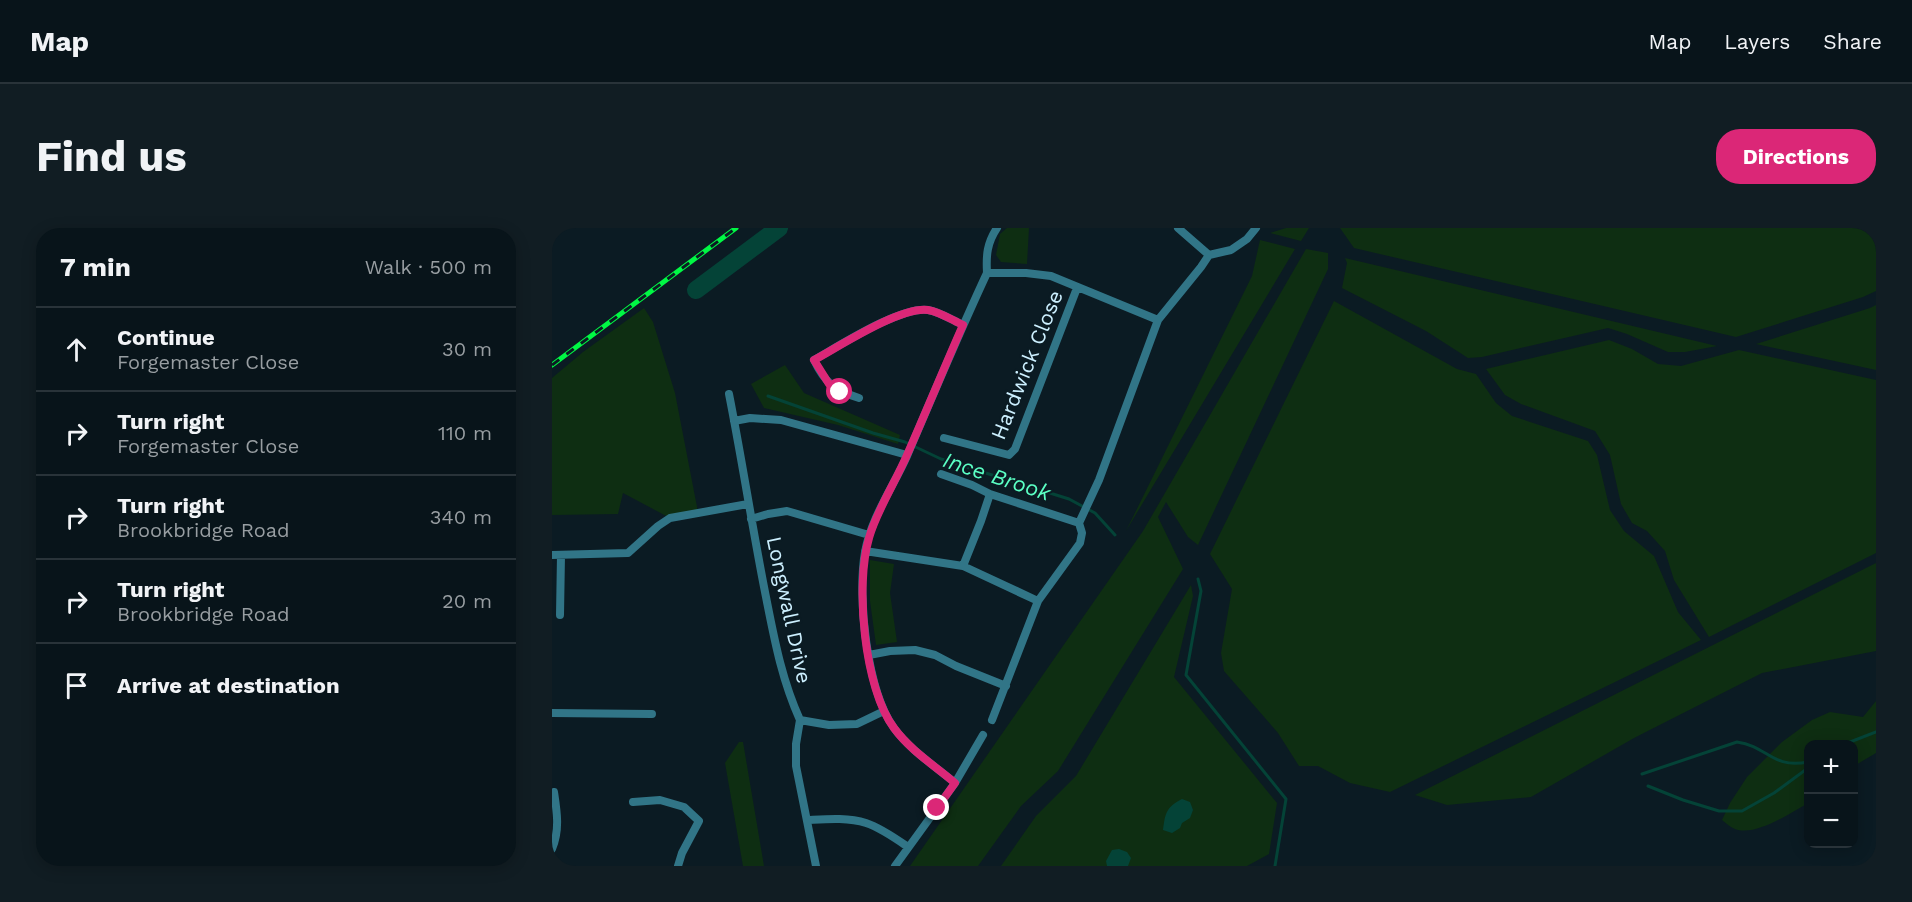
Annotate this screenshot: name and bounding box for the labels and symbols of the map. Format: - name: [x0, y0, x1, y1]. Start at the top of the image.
- street label: Hardwick Close: [985, 287, 1068, 443]
- route start: [826, 378, 852, 404]
- water label: Ince Brook: [940, 447, 1055, 506]
- street label: Longwall Drive: [762, 534, 817, 686]
- route end: [923, 794, 949, 820]

